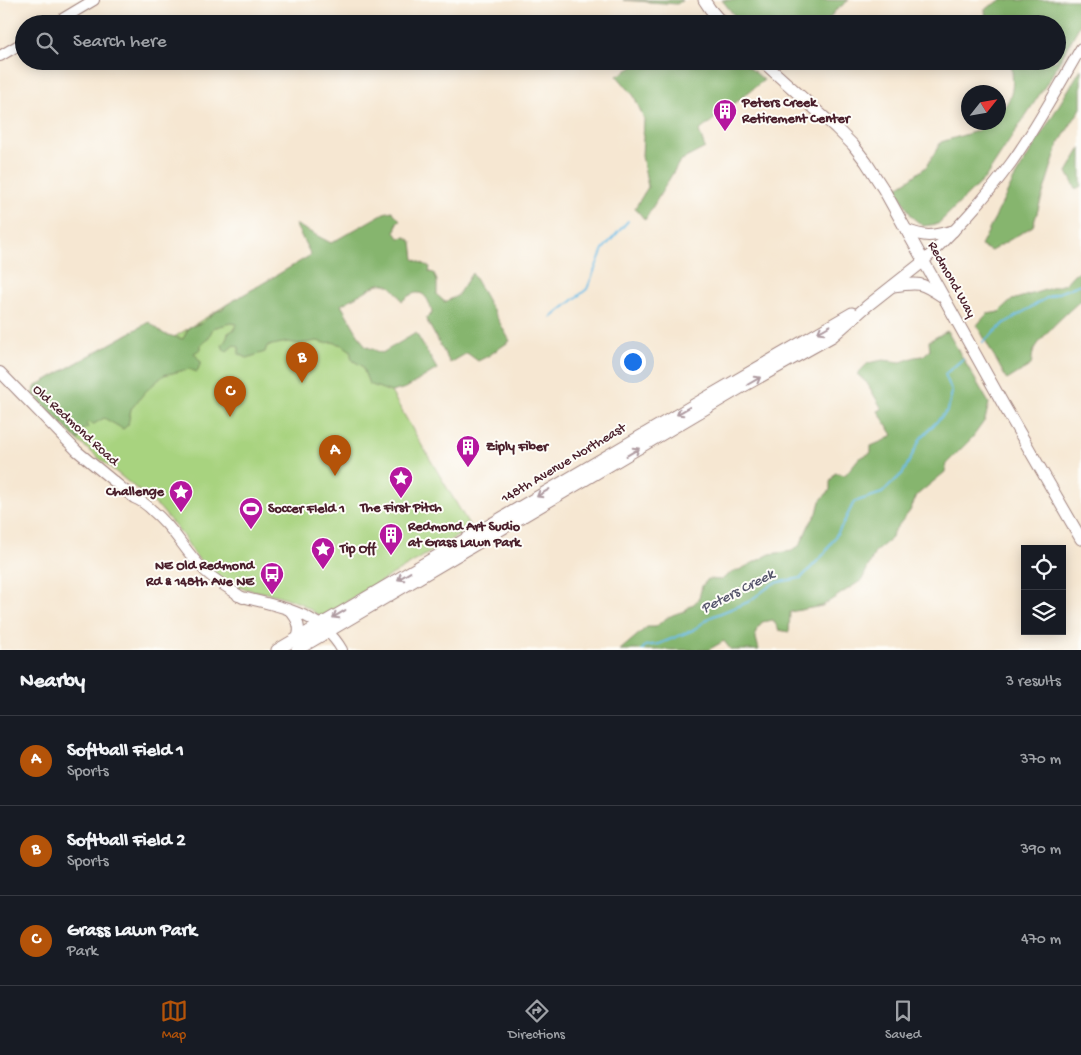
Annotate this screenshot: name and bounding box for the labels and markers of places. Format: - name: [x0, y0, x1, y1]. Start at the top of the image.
- place label: Peters Creek Retirement Center: [741, 95, 852, 128]
- building icon: Peters Creek Retirement Center: [712, 98, 738, 132]
- pin: B: [286, 342, 318, 383]
- pin: C: [214, 376, 246, 417]
- building icon: Ziply Fiber: [455, 434, 481, 468]
- pin: A: [319, 435, 351, 476]
- place label: Ziply Fiber: [486, 439, 550, 456]
- place icon: The First Pitch: [388, 465, 414, 499]
- place icon: Challenge: [168, 479, 194, 513]
- place label: Challenge: [105, 484, 165, 501]
- sports icon: Soccer FIeld 1: [238, 496, 264, 530]
- place label: The First Pitch: [359, 500, 442, 517]
- place label: Soccer FIeld 1: [268, 501, 345, 518]
- place label: Redmond Art Sudio at Grass Lawn Park: [407, 519, 522, 552]
- building icon: Redmond Art Sudio at Grass Lawn Park: [378, 522, 404, 556]
- place icon: Tip Off: [310, 536, 336, 570]
- place label: Tip Off: [339, 541, 377, 558]
- place label: NE Old Redmond Rd & 148th Ave NE: [145, 558, 256, 591]
- bus stop icon: NE Old Redmond Rd & 148th Ave NE: [259, 561, 285, 595]

